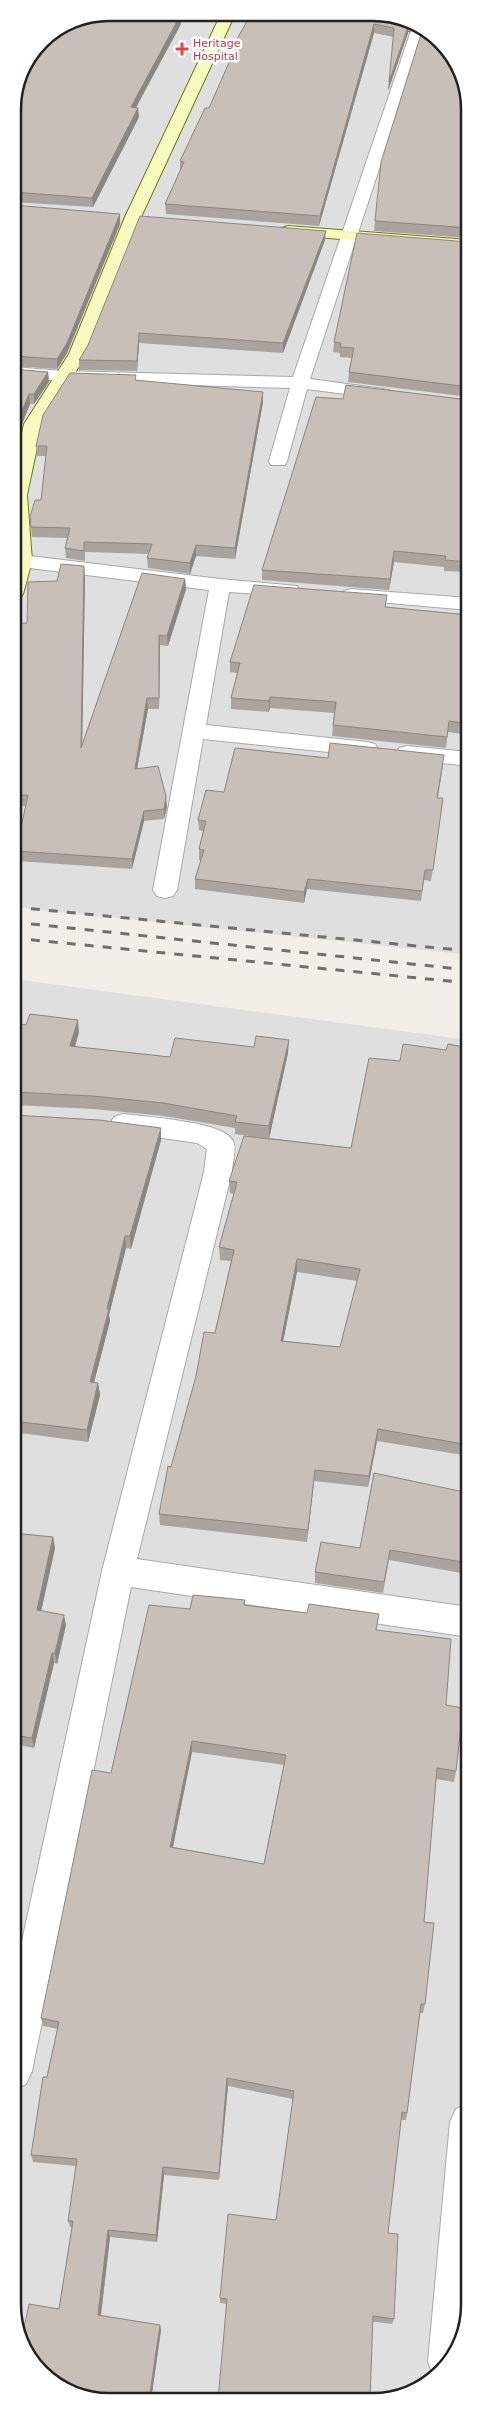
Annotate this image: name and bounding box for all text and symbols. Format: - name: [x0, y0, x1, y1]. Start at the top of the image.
- place label: Heritage Hospital: [193, 37, 241, 63]
- marker: Heritage Hospital: [175, 42, 189, 56]

